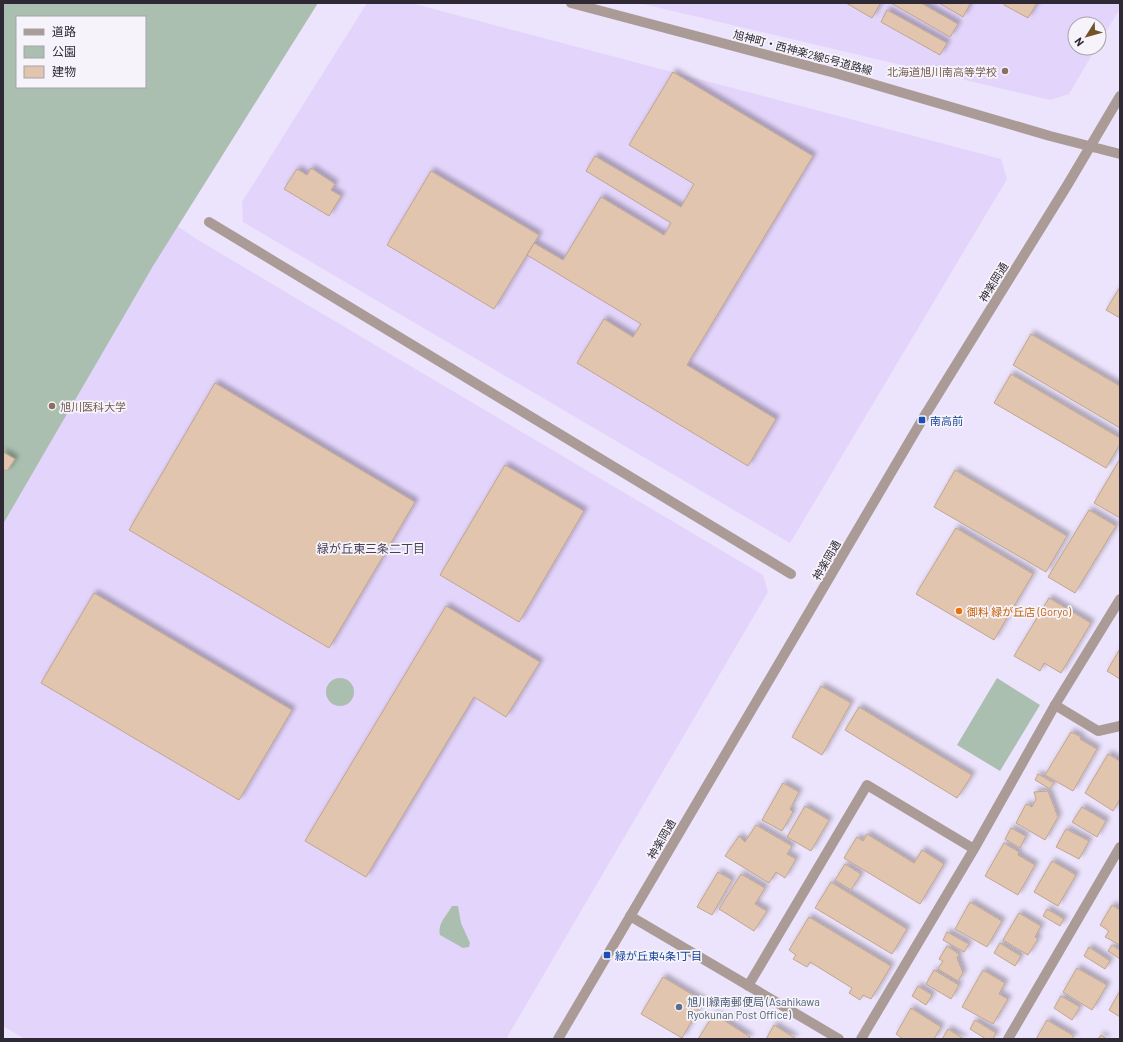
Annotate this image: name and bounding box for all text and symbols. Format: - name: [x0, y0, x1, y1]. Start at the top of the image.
- legend: [16, 16, 146, 88]
- north arrow: [1067, 16, 1107, 56]
- text: 道路: [52, 24, 76, 38]
- street label: 旭神町・西神楽2線5号道路線: [732, 27, 874, 77]
- text: N: [1071, 35, 1086, 49]
- text: 公園: [52, 44, 76, 58]
- text: 建物: [52, 64, 76, 78]
- place label: 北海道旭川南高等学校: [887, 65, 997, 78]
- marker: 北海道旭川南高等学校: [1000, 66, 1010, 76]
- street label: 神楽岡通: [976, 260, 1010, 304]
- place label: 旭川医科大学: [60, 400, 126, 413]
- marker: 旭川医科大学: [47, 401, 57, 411]
- place label: 南高前: [930, 414, 963, 427]
- marker: 南高前: [917, 415, 927, 425]
- street label: 神楽岡通: [809, 538, 843, 582]
- district label: 緑が丘東三条二丁目: [317, 541, 425, 555]
- place label: 御料 緑が丘店 (Goryo): [966, 605, 1071, 618]
- marker: 御料 緑が丘店 (Goryo): [954, 606, 964, 616]
- street label: 神楽岡通: [644, 817, 678, 861]
- place label: 緑が丘東4条1丁目: [615, 949, 702, 962]
- marker: 緑が丘東4条1丁目: [602, 950, 612, 960]
- place label: 旭川緑南郵便局 (Asahikawa Ryokunan Post Office): [687, 995, 820, 1021]
- marker: 旭川緑南郵便局 (Asahikawa Ryokunan Post Office): [674, 1002, 684, 1012]

